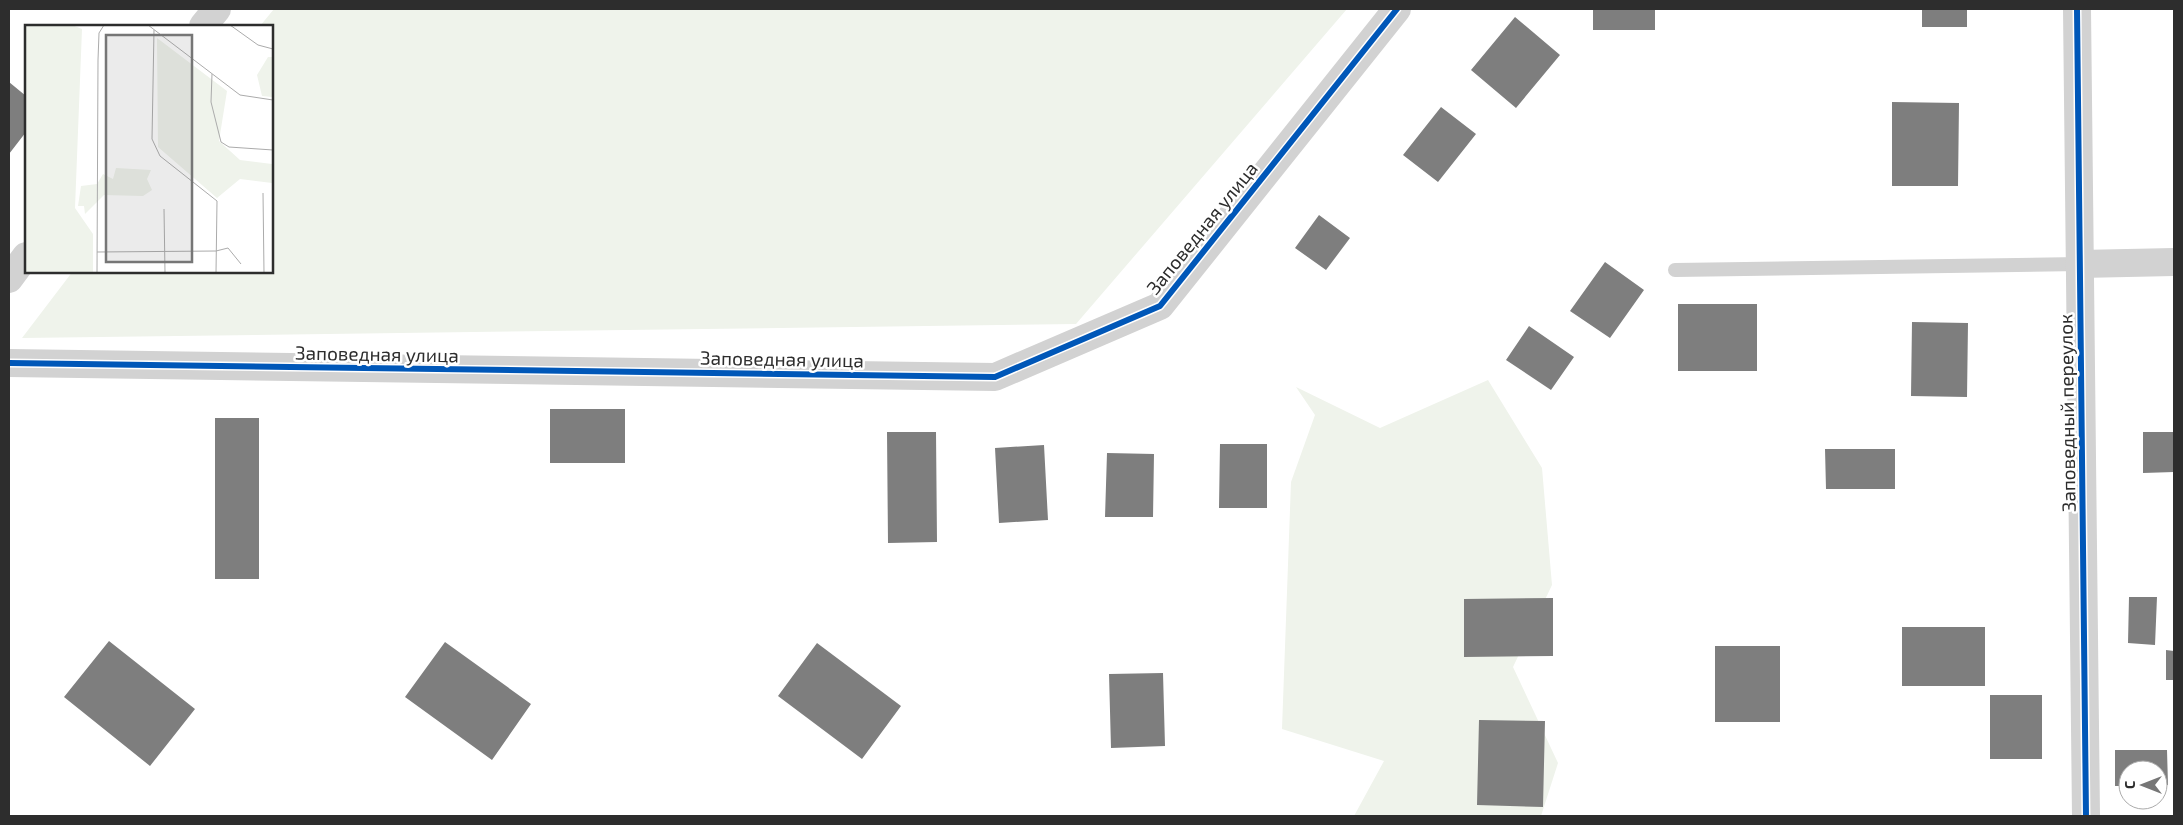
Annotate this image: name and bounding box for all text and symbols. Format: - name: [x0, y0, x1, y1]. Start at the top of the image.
- inset map: [25, 25, 272, 272]
- street label: Заповедная улица: [1141, 157, 1263, 299]
- street label: Заповедный переулок: [2053, 314, 2081, 512]
- street label: Заповедная улица: [295, 341, 459, 367]
- street label: Заповедная улица: [700, 346, 864, 372]
- north arrow: [2118, 760, 2168, 810]
- text: С: [2121, 781, 2138, 789]

